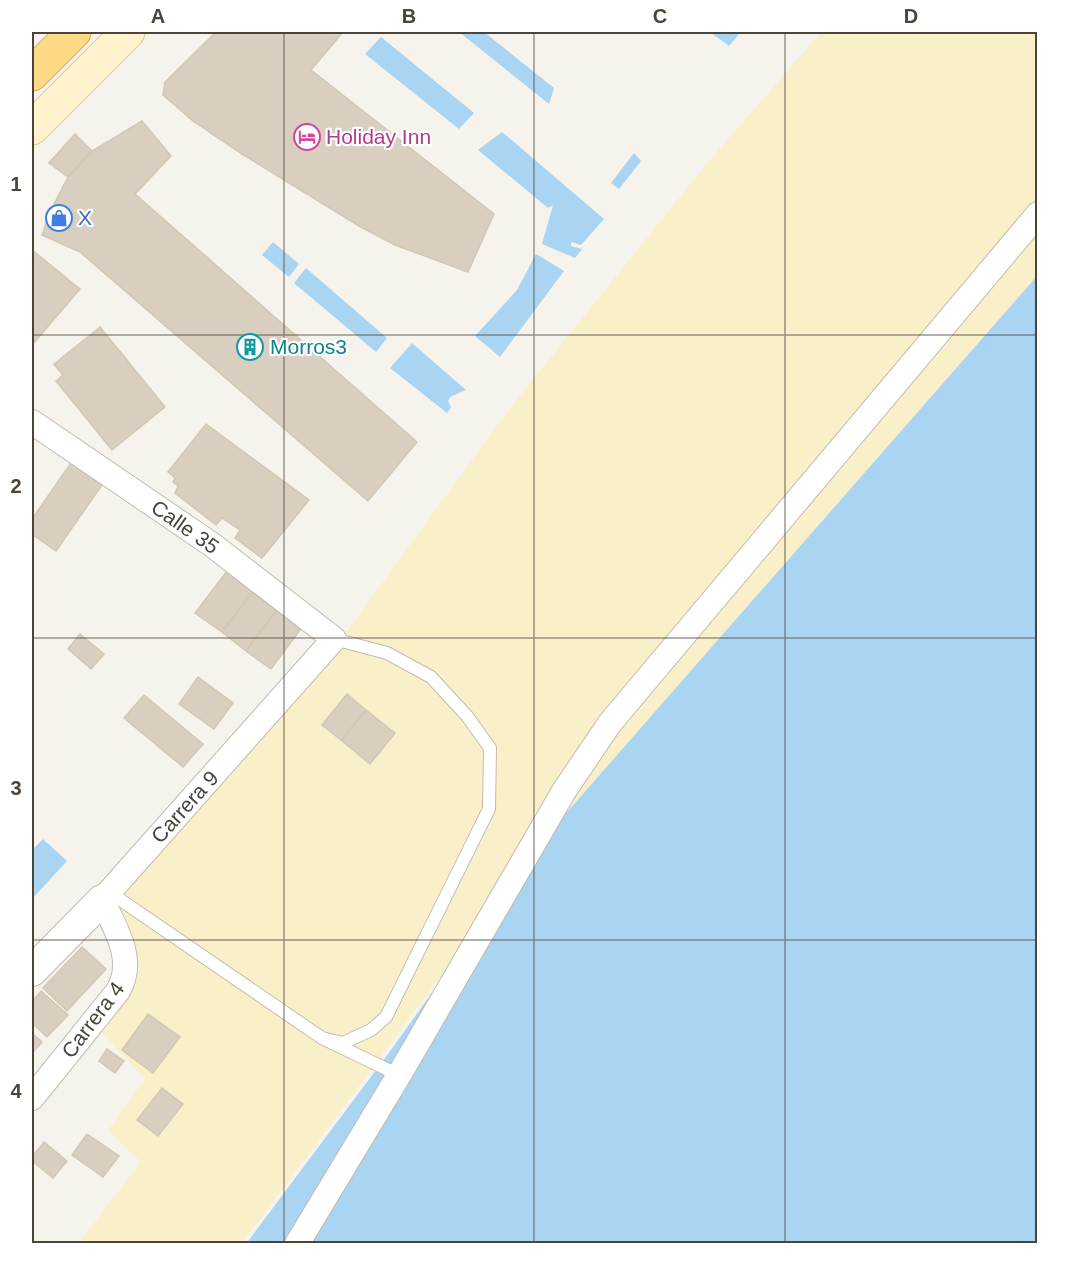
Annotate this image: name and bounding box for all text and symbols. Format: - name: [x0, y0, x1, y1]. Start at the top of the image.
- text: A: [151, 5, 165, 27]
- text: B: [402, 5, 416, 27]
- text: C: [653, 5, 667, 27]
- text: D: [904, 5, 918, 27]
- hotel icon: Holiday Inn: [292, 122, 322, 152]
- place label: Holiday Inn: [326, 125, 431, 148]
- text: 1: [10, 173, 22, 195]
- shop icon: X: [44, 203, 74, 233]
- place label: X: [78, 206, 92, 229]
- building icon: Morros3: [235, 332, 265, 362]
- place label: Morros3: [270, 335, 347, 358]
- text: 2: [10, 475, 22, 497]
- street label: Calle 35: [147, 495, 223, 558]
- street label: Carrera 9: [146, 766, 223, 847]
- text: 3: [10, 777, 22, 799]
- street label: Carrera 4: [57, 977, 129, 1062]
- text: 4: [10, 1080, 22, 1102]

